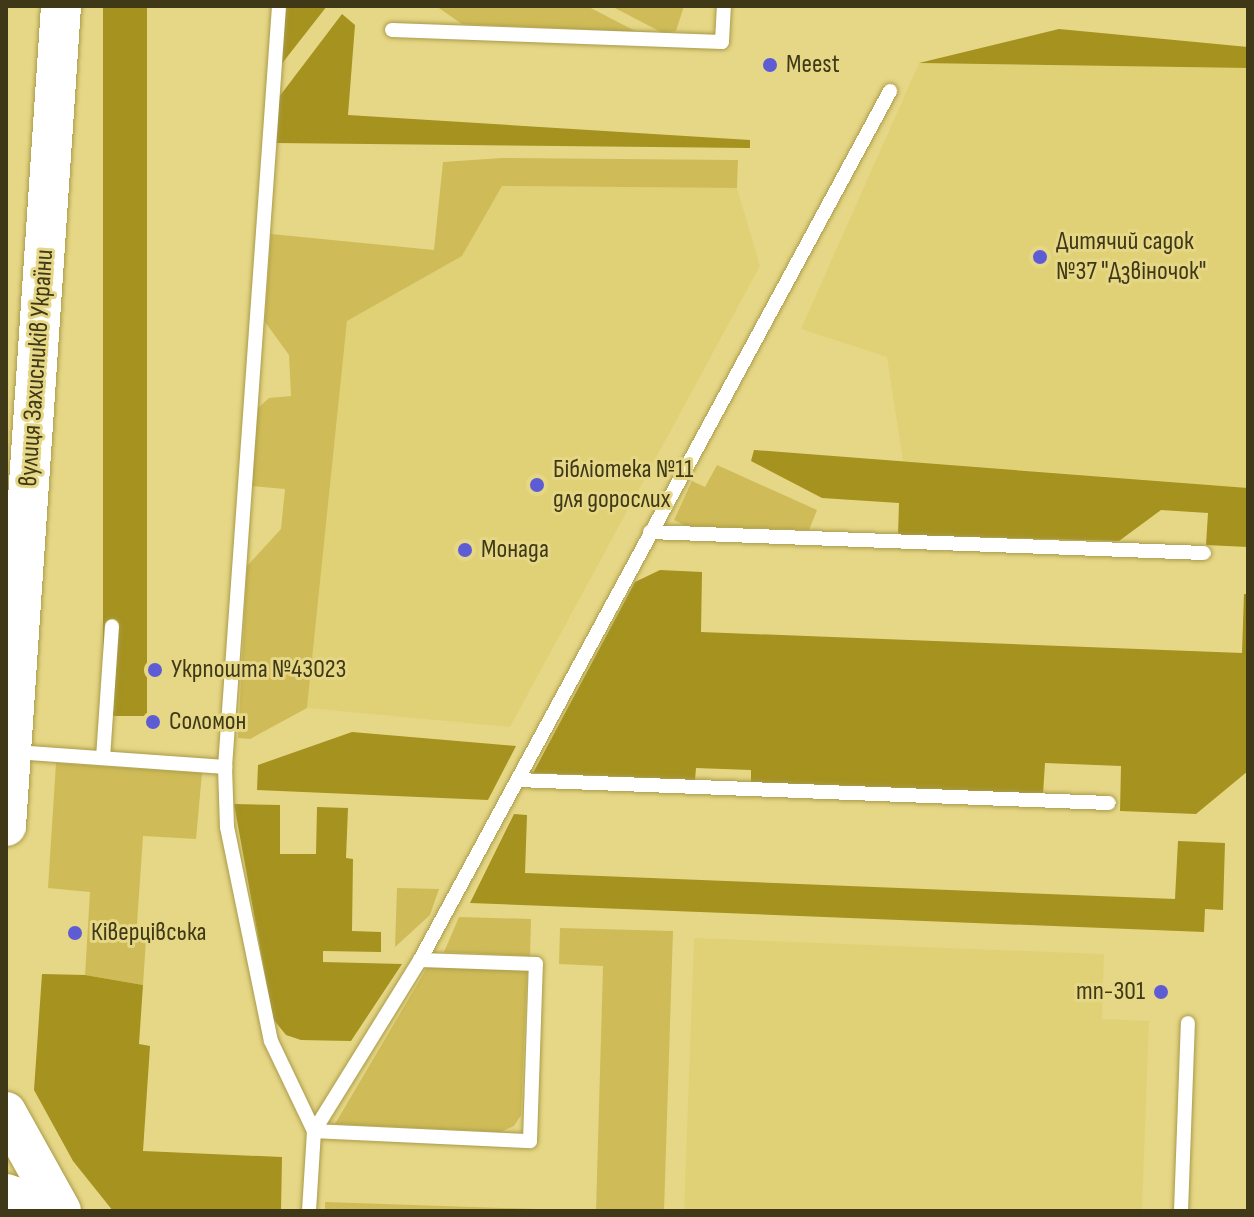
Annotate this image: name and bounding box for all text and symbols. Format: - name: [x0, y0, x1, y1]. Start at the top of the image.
- place label: Meest: [786, 49, 840, 81]
- marker: Meest: [761, 56, 779, 74]
- place label: Дитячий садок №37 "Дзвіночок": [1056, 226, 1206, 288]
- street label: вулиця Захисників України: [13, 248, 61, 488]
- marker: Дитячий садок №37 "Дзвіночок": [1031, 248, 1049, 266]
- place label: Бібліотека №11 для дорослих: [553, 454, 693, 516]
- marker: Бібліотека №11 для дорослих: [528, 476, 546, 494]
- place label: Монада: [481, 534, 549, 566]
- marker: Монада: [456, 541, 474, 559]
- place label: Укрпошта №43023: [171, 654, 346, 686]
- marker: Укрпошта №43023: [146, 661, 164, 679]
- place label: Соломон: [169, 706, 246, 738]
- marker: Соломон: [144, 713, 162, 731]
- place label: Ківерцівська: [91, 917, 207, 949]
- marker: Ківерцівська: [66, 924, 84, 942]
- place label: тп-301: [1076, 976, 1145, 1008]
- marker: тп-301: [1152, 983, 1170, 1001]

